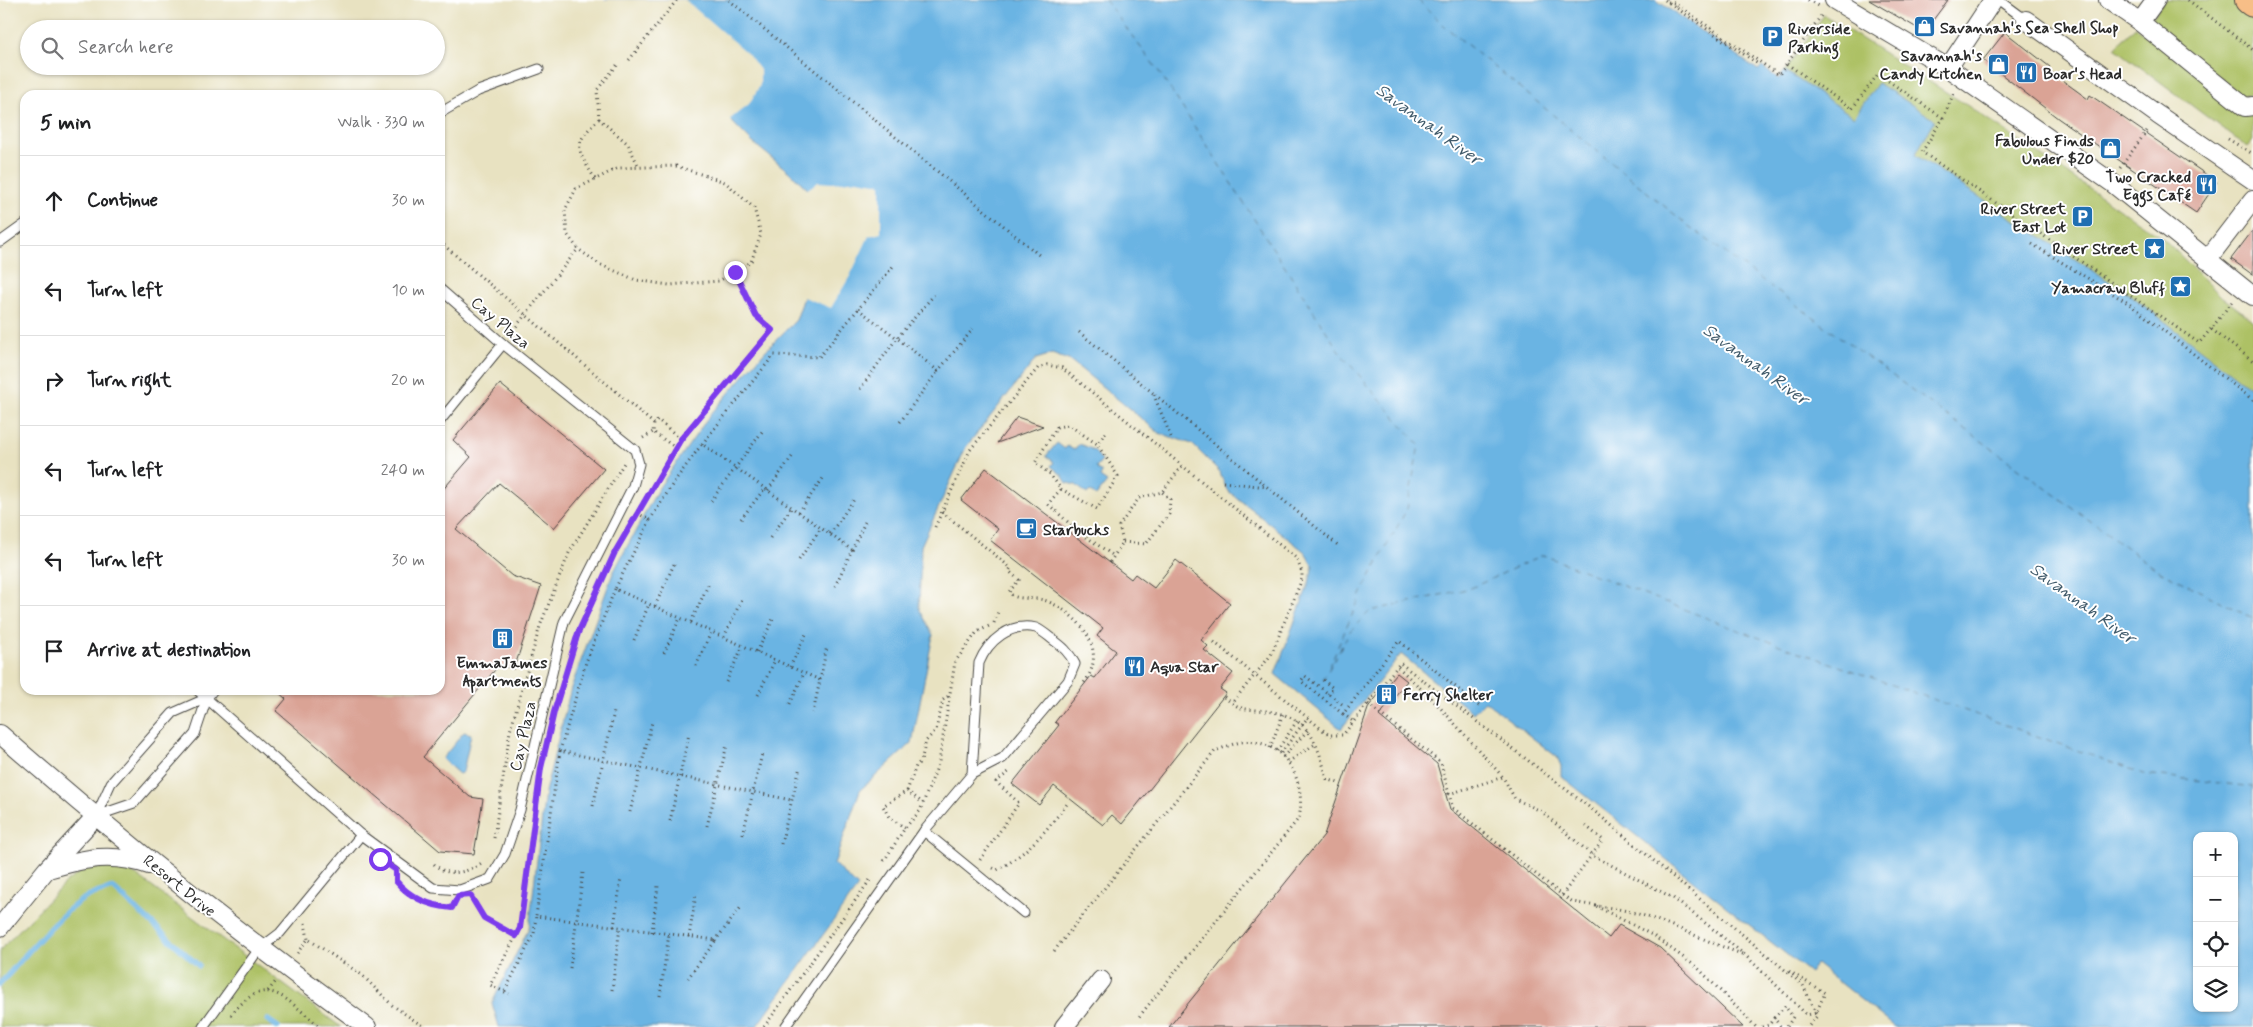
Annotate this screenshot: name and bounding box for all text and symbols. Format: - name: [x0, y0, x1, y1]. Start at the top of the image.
- shop icon: Savannah's Sea Shell Shop: [1912, 15, 1936, 39]
- place label: Savannah's Sea Shell Shop: [1940, 18, 2119, 39]
- place label: Riverside Parking: [1788, 19, 1851, 60]
- search box: [20, 20, 445, 75]
- parking icon: Riverside Parking: [1760, 25, 1784, 49]
- icon: search: [38, 34, 66, 62]
- text: Search here: [78, 35, 174, 60]
- place label: Savannah's Candy Kitchen: [1880, 46, 1983, 85]
- shop icon: Savannah's Candy Kitchen: [1986, 52, 2010, 76]
- restaurant icon: Boar's Head: [2015, 61, 2039, 85]
- place label: Boar's Head: [2043, 64, 2122, 85]
- water label: Savannah River: [1371, 78, 1488, 173]
- text: 5 min: [40, 109, 92, 137]
- text: Walk · 330 m: [337, 112, 425, 133]
- place label: Fabulous Finds Under $20: [1995, 131, 2094, 170]
- shop icon: Fabulous Finds Under $20: [2098, 137, 2122, 161]
- place label: Two Cracked Eggs Café: [2106, 167, 2192, 208]
- restaurant icon: Two Cracked Eggs Café: [2195, 173, 2219, 197]
- icon: ahead: [40, 187, 68, 215]
- text: Continue: [87, 188, 158, 213]
- text: 30 m: [392, 190, 425, 211]
- place label: River Street East Lot: [1980, 199, 2067, 238]
- parking icon: River Street East Lot: [2070, 205, 2094, 229]
- place icon: River Street: [2142, 236, 2166, 260]
- place label: River Street: [2052, 239, 2139, 260]
- route end: [724, 261, 747, 284]
- place icon: Yamacraw Bluff: [2169, 275, 2193, 299]
- icon: left: [40, 277, 68, 305]
- text: Turn left: [87, 278, 163, 303]
- place label: Yamacraw Bluff: [2051, 278, 2166, 299]
- text: 10 m: [392, 280, 425, 301]
- street label: Cay Plaza: [466, 292, 534, 354]
- water label: Savannah River: [1698, 318, 1815, 413]
- icon: right: [40, 367, 68, 395]
- text: Turn right: [87, 368, 171, 393]
- text: 20 m: [391, 370, 425, 391]
- icon: left: [40, 457, 68, 485]
- text: Turn left: [87, 458, 163, 483]
- text: 240 m: [381, 460, 425, 481]
- cafe icon: Starbucks: [1015, 517, 1039, 541]
- place label: Starbucks: [1043, 520, 1110, 541]
- icon: left: [40, 547, 68, 575]
- text: Turn left: [87, 548, 163, 573]
- text: 30 m: [392, 550, 425, 571]
- water label: Savannah River: [2025, 557, 2142, 652]
- building icon: EmmaJames Apartments: [490, 626, 514, 650]
- icon: arrive: [40, 637, 68, 665]
- text: Arrive at destination: [87, 638, 251, 663]
- place label: EmmaJames Apartments: [457, 653, 547, 693]
- restaurant icon: Aqua Star: [1122, 654, 1146, 678]
- place label: Aqua Star: [1150, 657, 1219, 678]
- building icon: Ferry Shelter: [1375, 682, 1399, 706]
- place label: Ferry Shelter: [1403, 685, 1494, 706]
- street label: Cay Plaza: [505, 699, 542, 773]
- map controls: [2193, 832, 2238, 1012]
- button: +: [2193, 832, 2238, 877]
- route start: [369, 848, 392, 871]
- street label: Resort Drive: [138, 850, 220, 922]
- button: −: [2193, 877, 2238, 922]
- button: locate: [2193, 922, 2238, 967]
- button: layers: [2193, 967, 2238, 1012]

